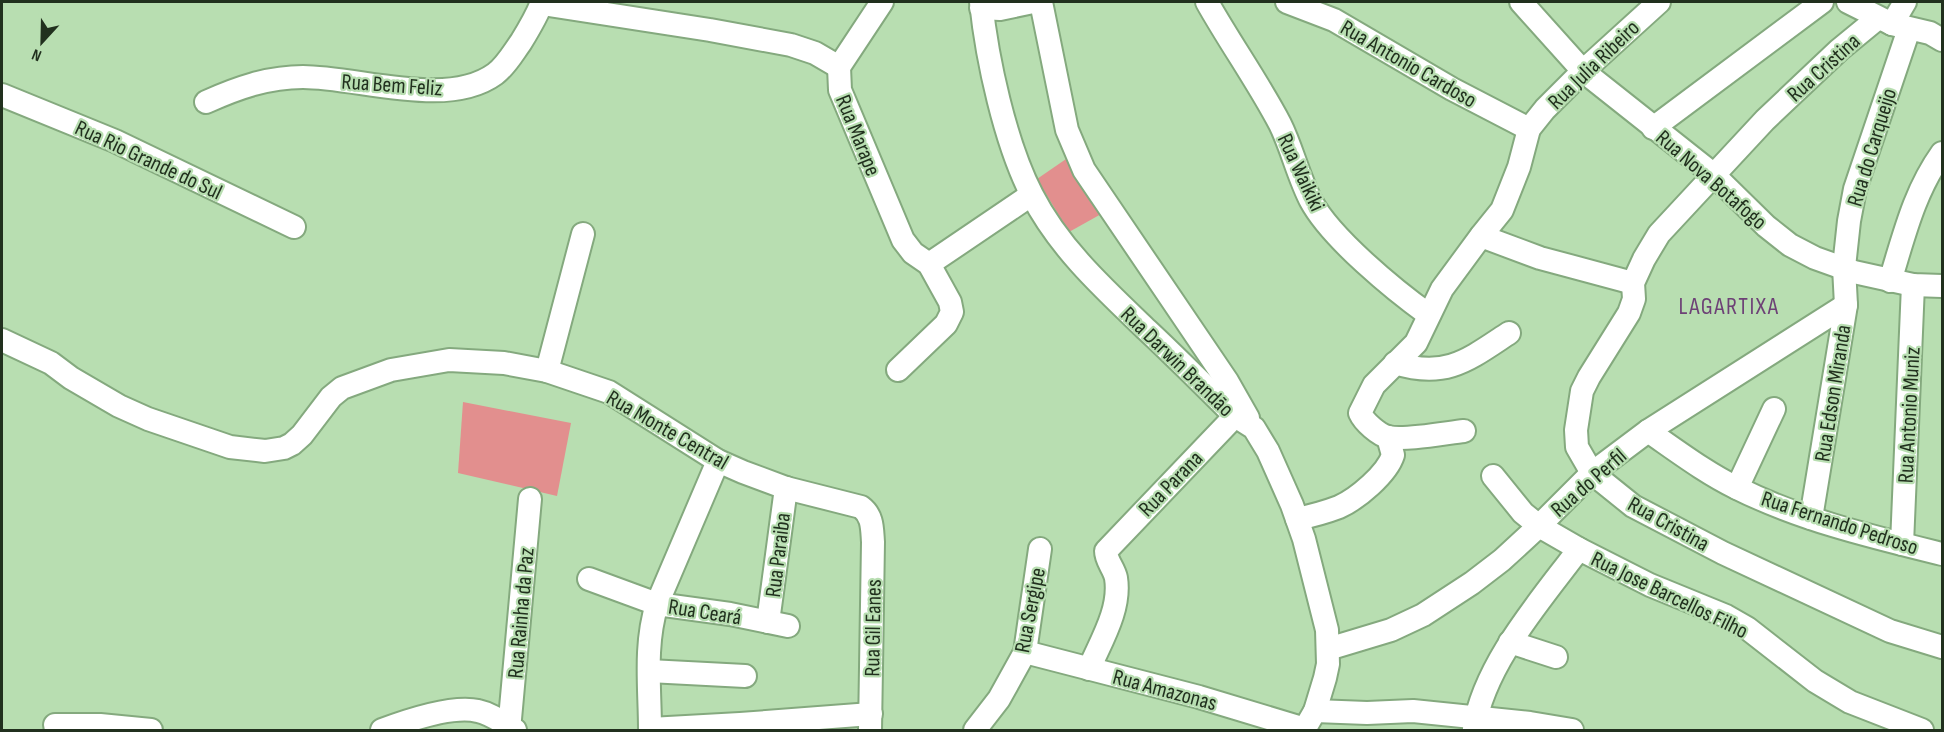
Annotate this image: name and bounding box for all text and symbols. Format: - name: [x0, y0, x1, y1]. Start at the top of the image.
- north arrow: [12, 12, 72, 72]
- street label: Rua Antonio Cardoso: [1335, 14, 1481, 114]
- street label: Rua Julia Ribeiro: [1543, 15, 1646, 115]
- street label: Rua Cristina: [1782, 28, 1866, 108]
- text: N: [29, 44, 44, 65]
- street label: Rua Bem Feliz: [341, 69, 443, 102]
- street label: Rua do Carqueijo: [1842, 85, 1903, 210]
- street label: Rua Marape: [829, 91, 886, 180]
- street label: Rua Rio Grande do Sul: [71, 115, 226, 206]
- street label: Rua Nova Botafogo: [1650, 125, 1772, 236]
- street label: Rua Waikiki: [1271, 129, 1330, 216]
- district label: LAGARTIXA: [1679, 292, 1779, 321]
- street label: Rua Darwin Brandão: [1115, 301, 1239, 423]
- street label: Rua Edson Miranda: [1809, 323, 1858, 464]
- street label: Rua Antonio Muniz: [1892, 346, 1927, 484]
- street label: Rua Monte Central: [602, 385, 733, 476]
- street label: Rua do Perfil: [1546, 443, 1632, 523]
- street label: Rua Parana: [1133, 445, 1209, 523]
- street label: Rua Fernando Pedroso: [1758, 485, 1921, 561]
- street label: Rua Cristina: [1623, 491, 1714, 558]
- street label: Rua Paraiba: [760, 511, 797, 599]
- street label: Rua Jose Barcellos Filho: [1587, 546, 1752, 645]
- street label: Rua Rainha da Paz: [502, 547, 541, 680]
- street label: Rua Sergipe: [1009, 565, 1052, 655]
- street label: Rua Gil Eanes: [859, 579, 888, 677]
- street label: Rua Ceará: [666, 593, 743, 632]
- street label: Rua Amazonas: [1110, 664, 1220, 717]

